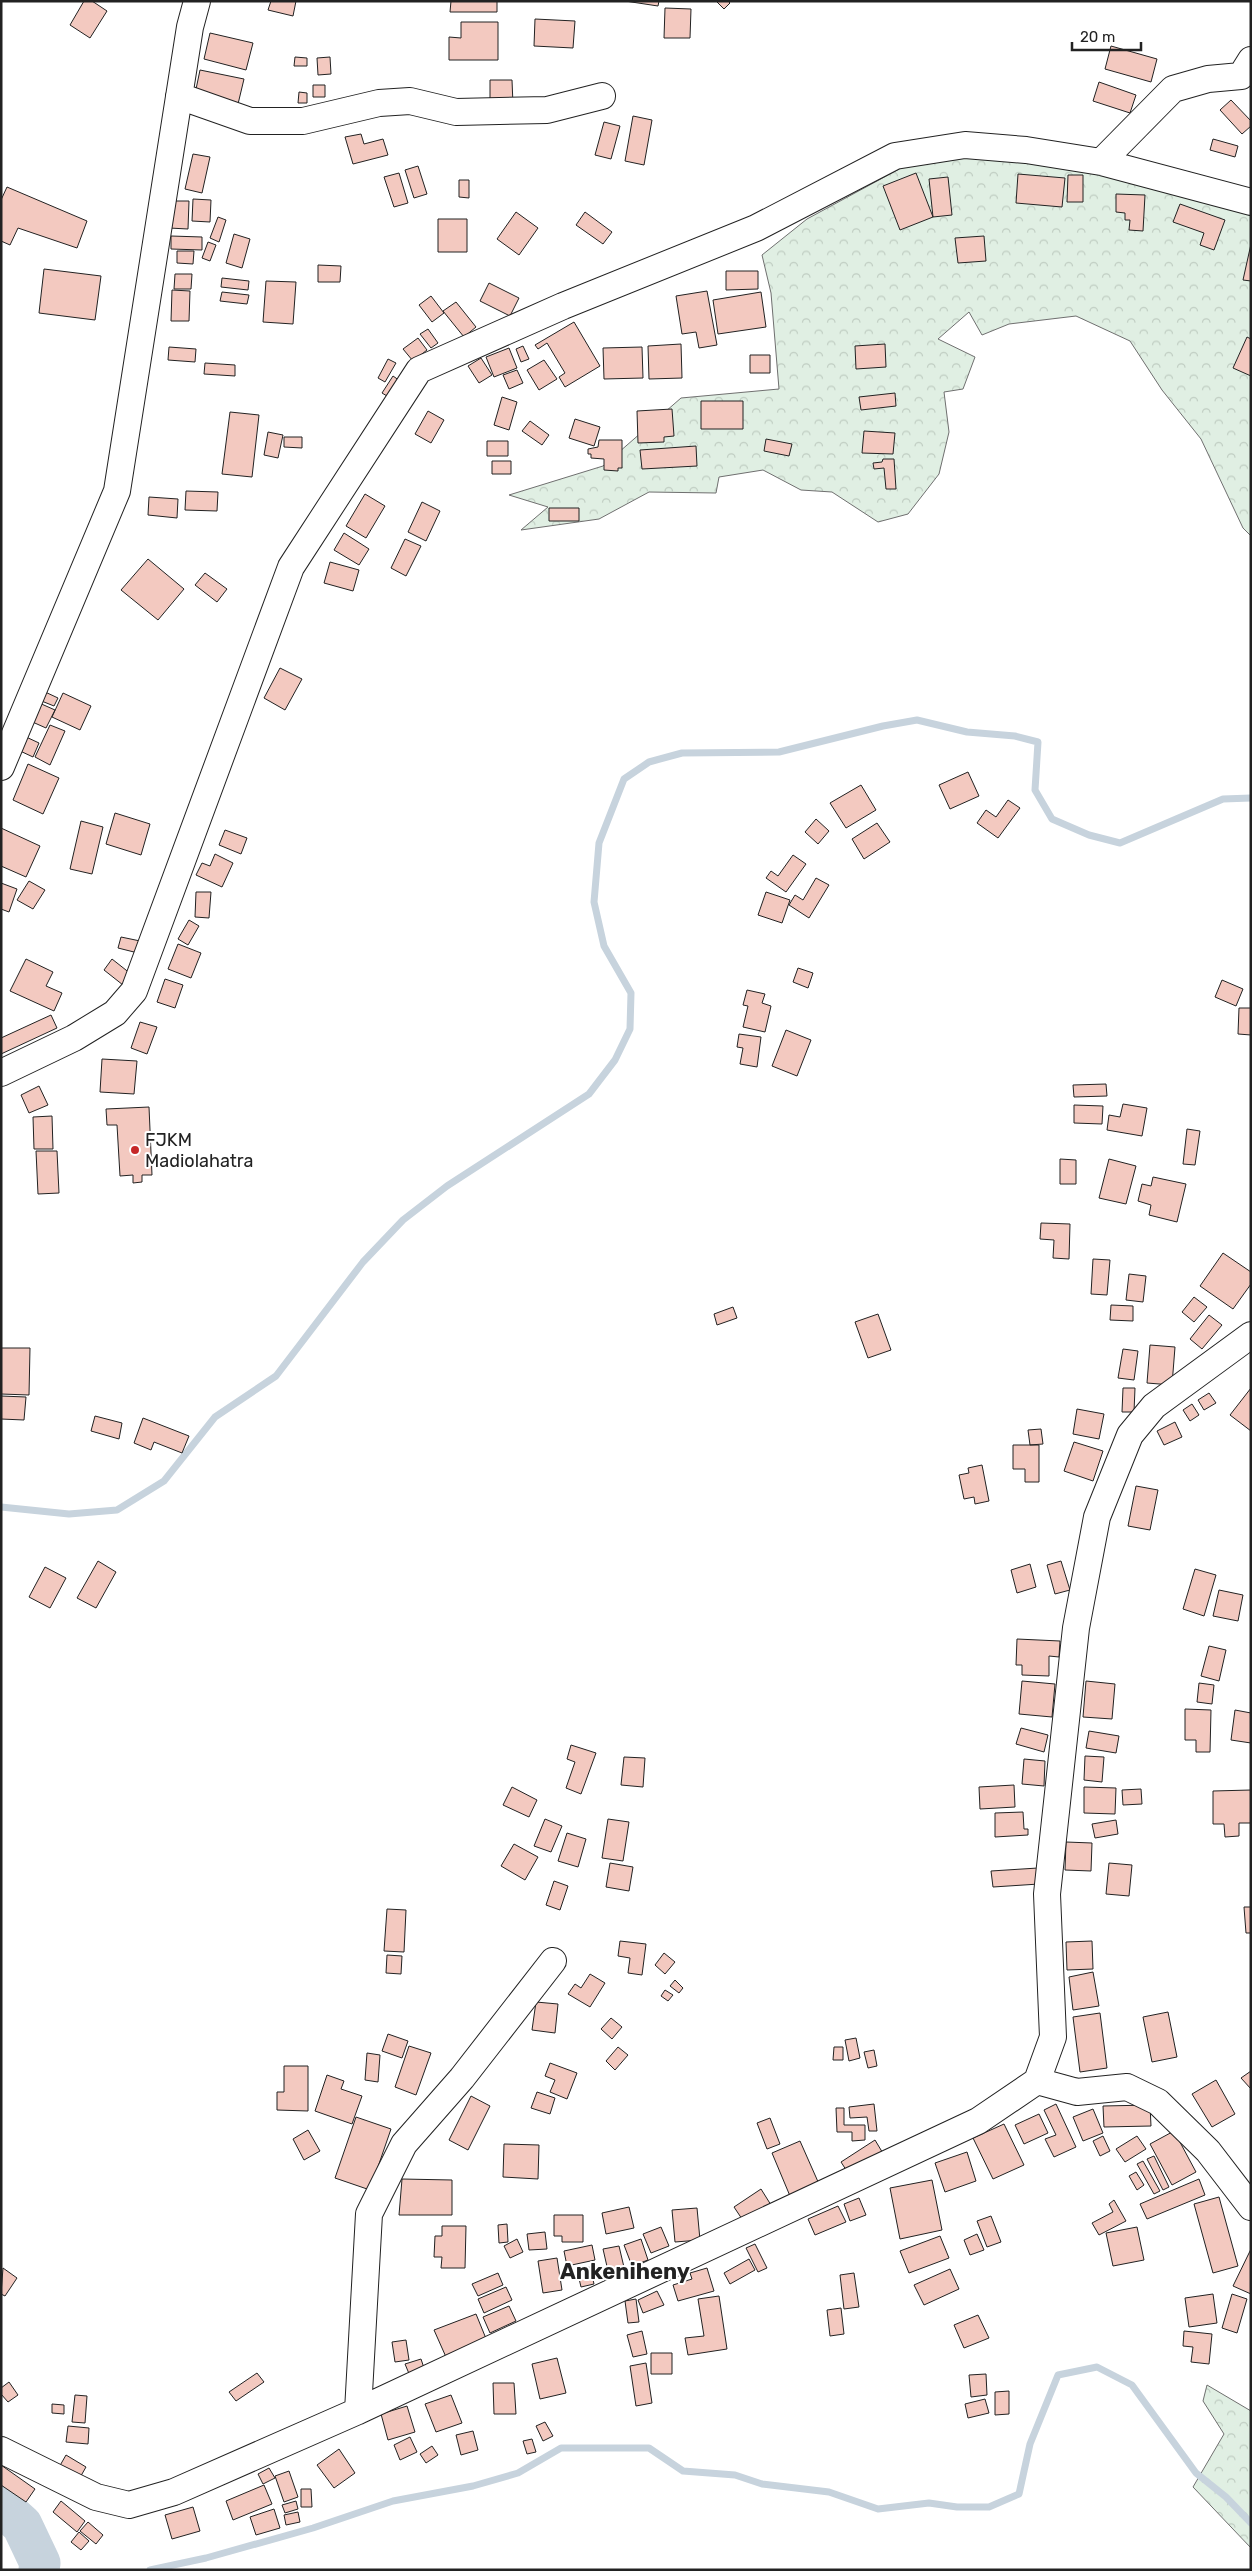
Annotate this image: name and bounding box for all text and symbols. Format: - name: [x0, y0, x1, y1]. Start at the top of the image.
- scale bar: [1072, 20, 1141, 52]
- text: 20 m: [1080, 28, 1115, 46]
- place label: FJKM Madiolahatra: [145, 1129, 253, 1172]
- marker: FJKM Madiolahatra: [129, 1144, 141, 1156]
- district label: Ankeniheny: [560, 2258, 690, 2285]

